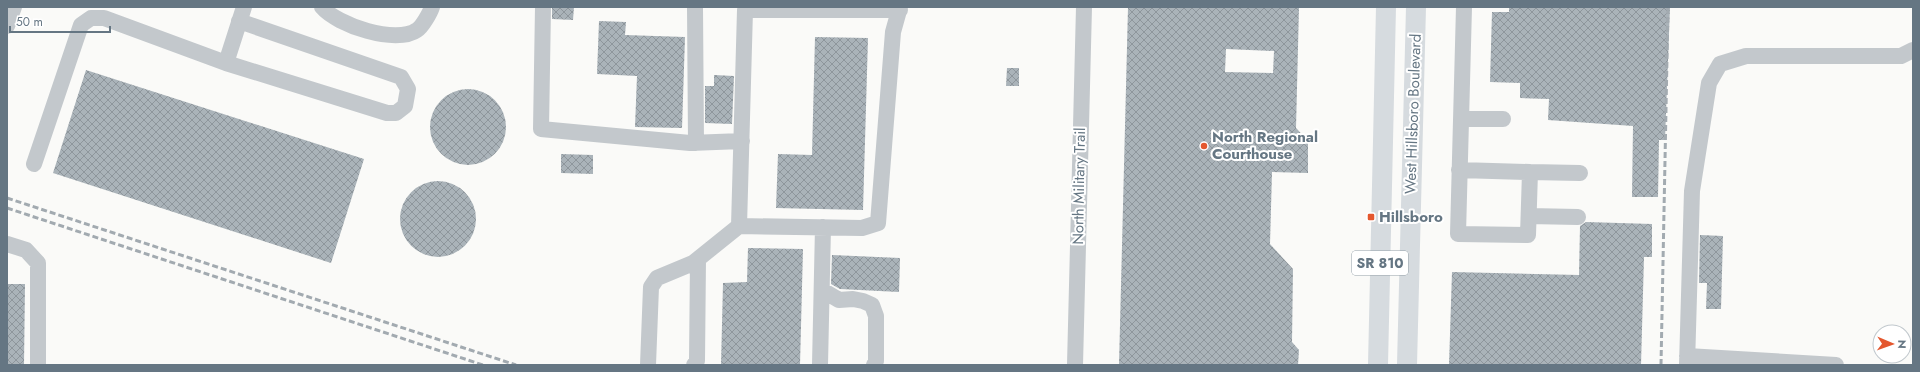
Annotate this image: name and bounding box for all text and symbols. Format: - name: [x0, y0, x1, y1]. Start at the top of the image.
- scale bar: [10, 8, 110, 34]
- text: 50 m: [16, 13, 43, 31]
- street label: West Hillsboro Boulevard: [1399, 33, 1427, 195]
- place label: North Regional Courthouse: [1212, 126, 1318, 165]
- street label: North Military Trail: [1067, 127, 1091, 245]
- marker: North Regional Courthouse: [1199, 141, 1209, 151]
- place label: Hillsboro: [1379, 206, 1443, 228]
- marker: Hillsboro: [1366, 212, 1376, 222]
- road number: SR 810: [1352, 251, 1408, 275]
- north arrow: [1872, 324, 1912, 364]
- text: N: [1894, 340, 1910, 349]

